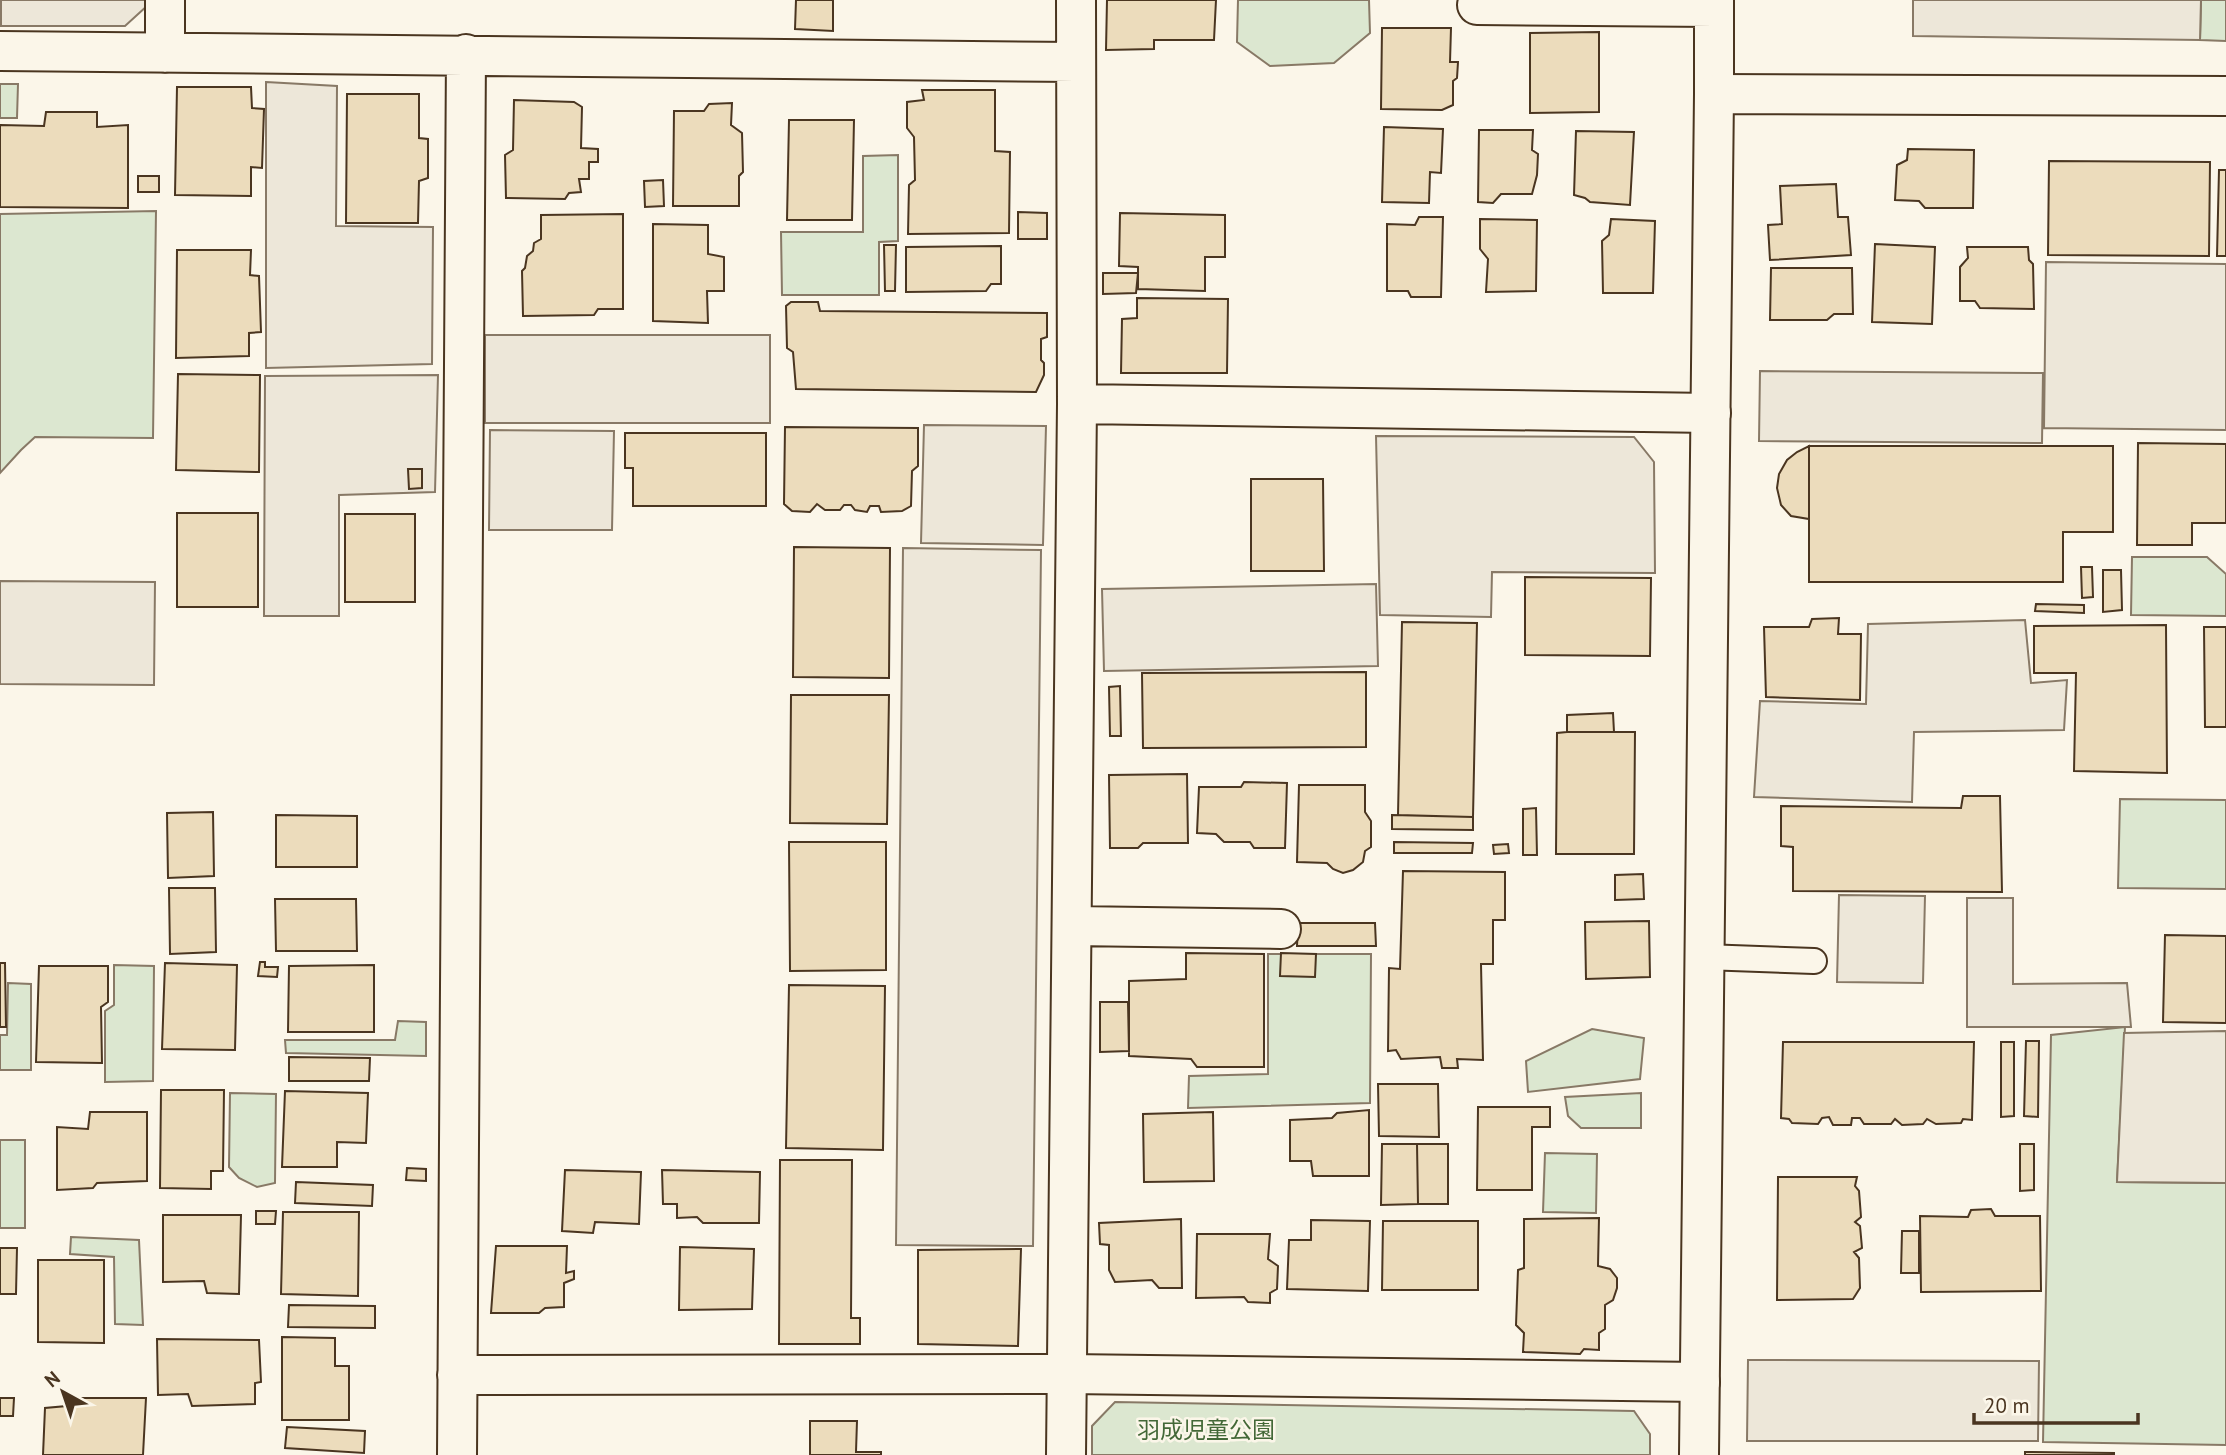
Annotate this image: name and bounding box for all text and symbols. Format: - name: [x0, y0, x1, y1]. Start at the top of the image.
- north arrow: [28, 1357, 98, 1427]
- text: N: [40, 1366, 65, 1392]
- scale bar: [1974, 1382, 2138, 1426]
- text: 20 m: [1984, 1392, 2030, 1419]
- park label: 羽成児童公園: [1137, 1415, 1275, 1444]

